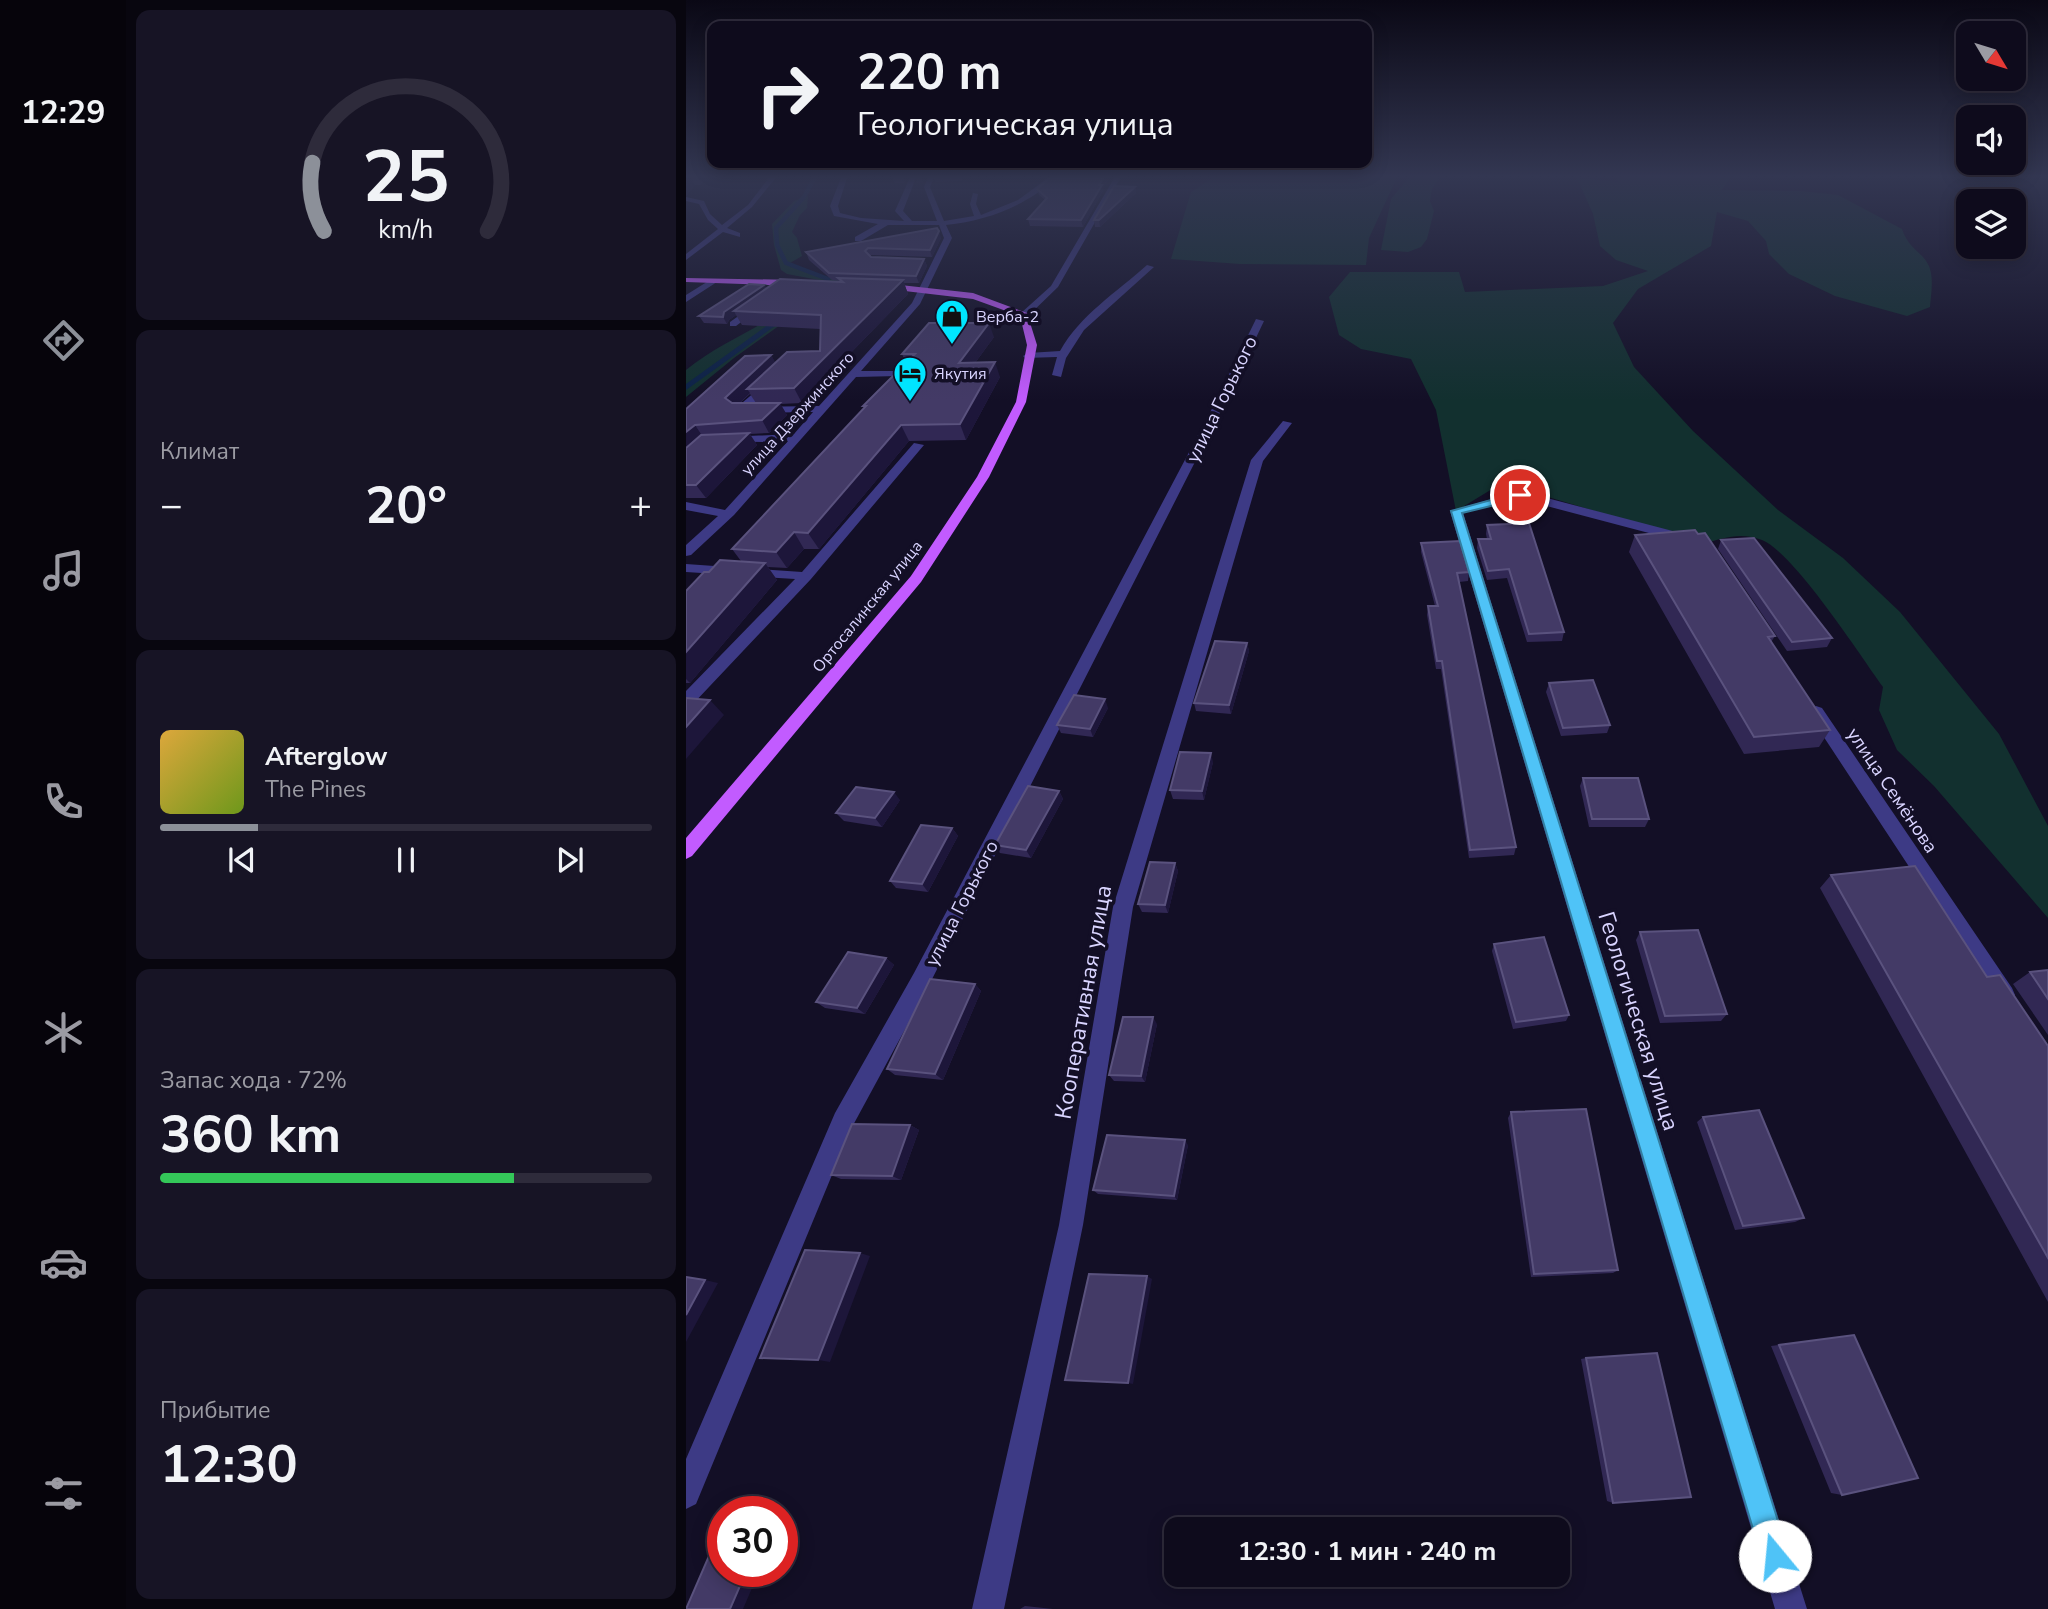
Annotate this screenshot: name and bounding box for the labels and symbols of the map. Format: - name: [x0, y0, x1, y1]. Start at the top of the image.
- north arrow: [1956, 21, 2026, 91]
- shop icon: Верба-2: [933, 297, 971, 346]
- place label: Верба-2: [976, 306, 1039, 328]
- street label: улица Горького: [1180, 332, 1264, 467]
- street label: улица Дзержинского: [736, 347, 859, 480]
- hotel icon: Якутия: [891, 354, 929, 403]
- place label: Якутия: [934, 363, 987, 385]
- pin: [1490, 465, 1550, 525]
- street label: Ортосалинская улица: [808, 536, 928, 677]
- street label: улица Семёнова: [1841, 723, 1944, 858]
- street label: улица Горького: [919, 836, 1005, 971]
- street label: Кооперативная улица: [1048, 883, 1119, 1122]
- street label: Геологическая улица: [1590, 908, 1687, 1135]
- speed limit sign: 30: [707, 1496, 798, 1587]
- position arrow: [1738, 1519, 1812, 1593]

